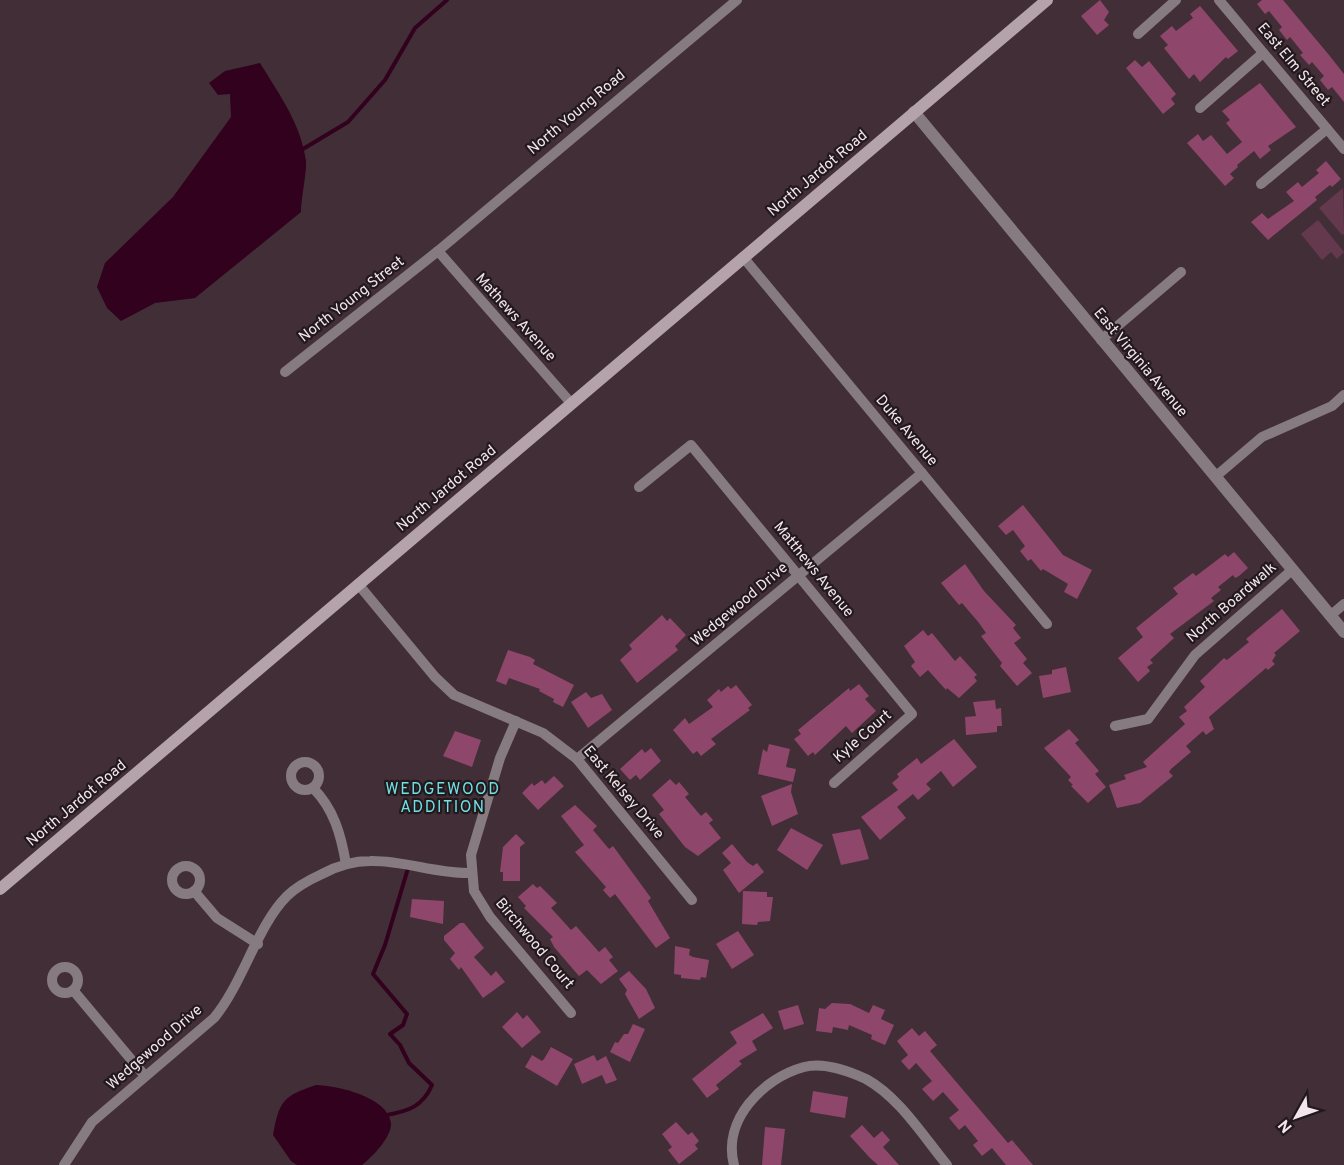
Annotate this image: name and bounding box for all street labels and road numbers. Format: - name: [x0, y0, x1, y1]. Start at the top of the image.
- street label: East Elm Street: [1253, 19, 1333, 111]
- street label: North Young Road: [524, 66, 630, 160]
- street label: North Jardot Road: [764, 127, 872, 221]
- street label: North Young Street: [295, 253, 409, 347]
- street label: Mathews Avenue: [470, 270, 560, 366]
- street label: East Virginia Avenue: [1089, 304, 1191, 422]
- street label: Duke Avenue: [871, 391, 941, 471]
- street label: North Jardot Road: [393, 442, 501, 536]
- street label: Matthews Avenue: [769, 518, 857, 622]
- street label: Wedgewood Drive: [688, 559, 792, 651]
- street label: North Boardwalk: [1183, 559, 1281, 647]
- street label: Kyle Court: [830, 706, 896, 768]
- street label: East Kelsey Drive: [578, 742, 668, 844]
- street label: North Jardot Road: [23, 757, 131, 851]
- street label: Birchwood Court: [490, 895, 578, 993]
- street label: Wedgewood Drive: [103, 1001, 207, 1095]

